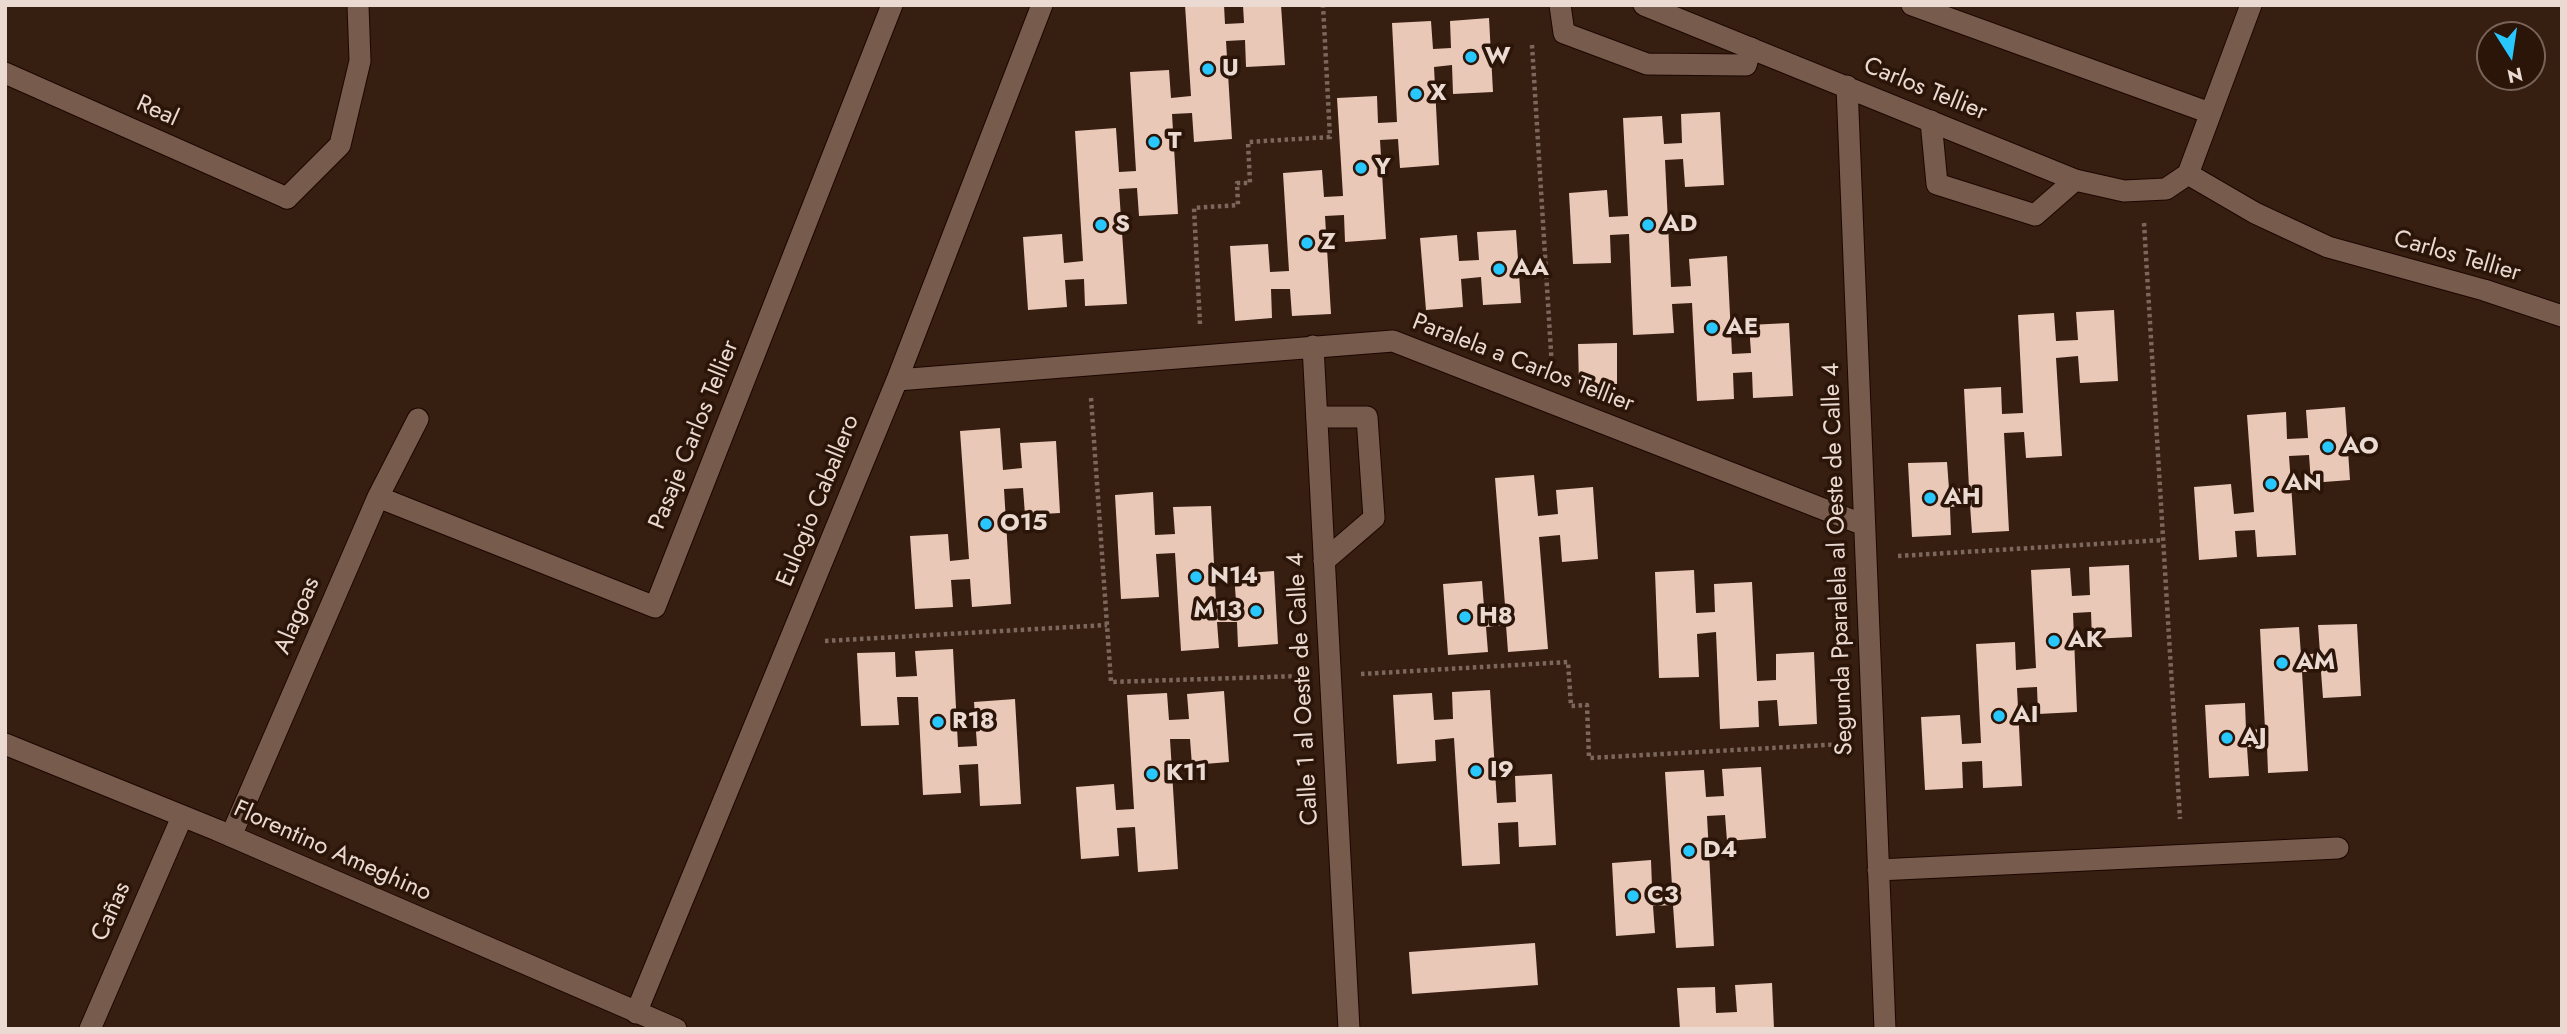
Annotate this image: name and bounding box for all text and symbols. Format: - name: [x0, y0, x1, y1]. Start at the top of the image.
- north arrow: [2476, 21, 2546, 91]
- place label: W: [1485, 43, 1511, 71]
- marker: W: [1463, 49, 1479, 65]
- street label: Carlos Tellier: [1859, 52, 1991, 128]
- place label: U: [1222, 55, 1239, 83]
- text: N: [2505, 60, 2525, 90]
- marker: U: [1200, 61, 1216, 77]
- place label: X: [1430, 80, 1446, 108]
- marker: X: [1408, 86, 1424, 102]
- street label: Real: [132, 90, 182, 134]
- place label: T: [1168, 128, 1181, 156]
- marker: T: [1146, 134, 1162, 150]
- place label: Y: [1375, 154, 1391, 182]
- marker: Y: [1353, 160, 1369, 176]
- place label: S: [1115, 211, 1130, 239]
- place label: AD: [1662, 211, 1697, 239]
- marker: S: [1093, 217, 1109, 233]
- marker: AD: [1640, 217, 1656, 233]
- street label: Carlos Tellier: [2390, 225, 2524, 289]
- place label: Z: [1321, 229, 1336, 257]
- marker: Z: [1299, 235, 1315, 251]
- place label: AA: [1513, 255, 1549, 283]
- marker: AA: [1491, 261, 1507, 277]
- street label: Paralela a Carlos Tellier: [1408, 308, 1638, 420]
- place label: AE: [1726, 314, 1758, 342]
- marker: AE: [1704, 320, 1720, 336]
- street label: Pasaje Carlos Tellier: [644, 336, 746, 534]
- street label: Segunda Pparalela al Oeste de Calle 4: [1818, 362, 1860, 756]
- street label: Eulogio Caballero: [772, 411, 866, 591]
- place label: AO: [2342, 433, 2379, 461]
- marker: AO: [2320, 439, 2336, 455]
- place label: AN: [2285, 470, 2322, 498]
- marker: AN: [2263, 476, 2279, 492]
- place label: AH: [1944, 484, 1981, 512]
- marker: AH: [1922, 490, 1938, 506]
- place label: O15: [1000, 510, 1047, 538]
- marker: O15: [978, 516, 994, 532]
- street label: Calle 1 al Oeste de Calle 4: [1282, 552, 1326, 826]
- place label: N14: [1210, 563, 1258, 591]
- marker: N14: [1188, 569, 1204, 585]
- street label: Alagoas: [269, 573, 327, 659]
- place label: M13: [1193, 597, 1242, 625]
- marker: M13: [1248, 603, 1264, 619]
- place label: H8: [1479, 603, 1513, 631]
- marker: H8: [1457, 609, 1473, 625]
- place label: AK: [2068, 627, 2102, 655]
- marker: AK: [2046, 633, 2062, 649]
- place label: AM: [2296, 649, 2335, 677]
- marker: AM: [2274, 655, 2290, 671]
- place label: AI: [2013, 702, 2038, 730]
- place label: R18: [952, 708, 995, 736]
- marker: AI: [1991, 708, 2007, 724]
- marker: R18: [930, 714, 946, 730]
- place label: AJ: [2241, 724, 2267, 752]
- marker: AJ: [2219, 730, 2235, 746]
- place label: I9: [1490, 757, 1514, 785]
- place label: K11: [1166, 760, 1207, 788]
- marker: I9: [1468, 763, 1484, 779]
- marker: K11: [1144, 766, 1160, 782]
- street label: Florentino Ameghino: [229, 795, 435, 909]
- place label: D4: [1703, 837, 1737, 865]
- marker: D4: [1681, 843, 1697, 859]
- street label: Cañas: [86, 878, 138, 946]
- place label: C3: [1647, 882, 1679, 910]
- marker: C3: [1625, 888, 1641, 904]

